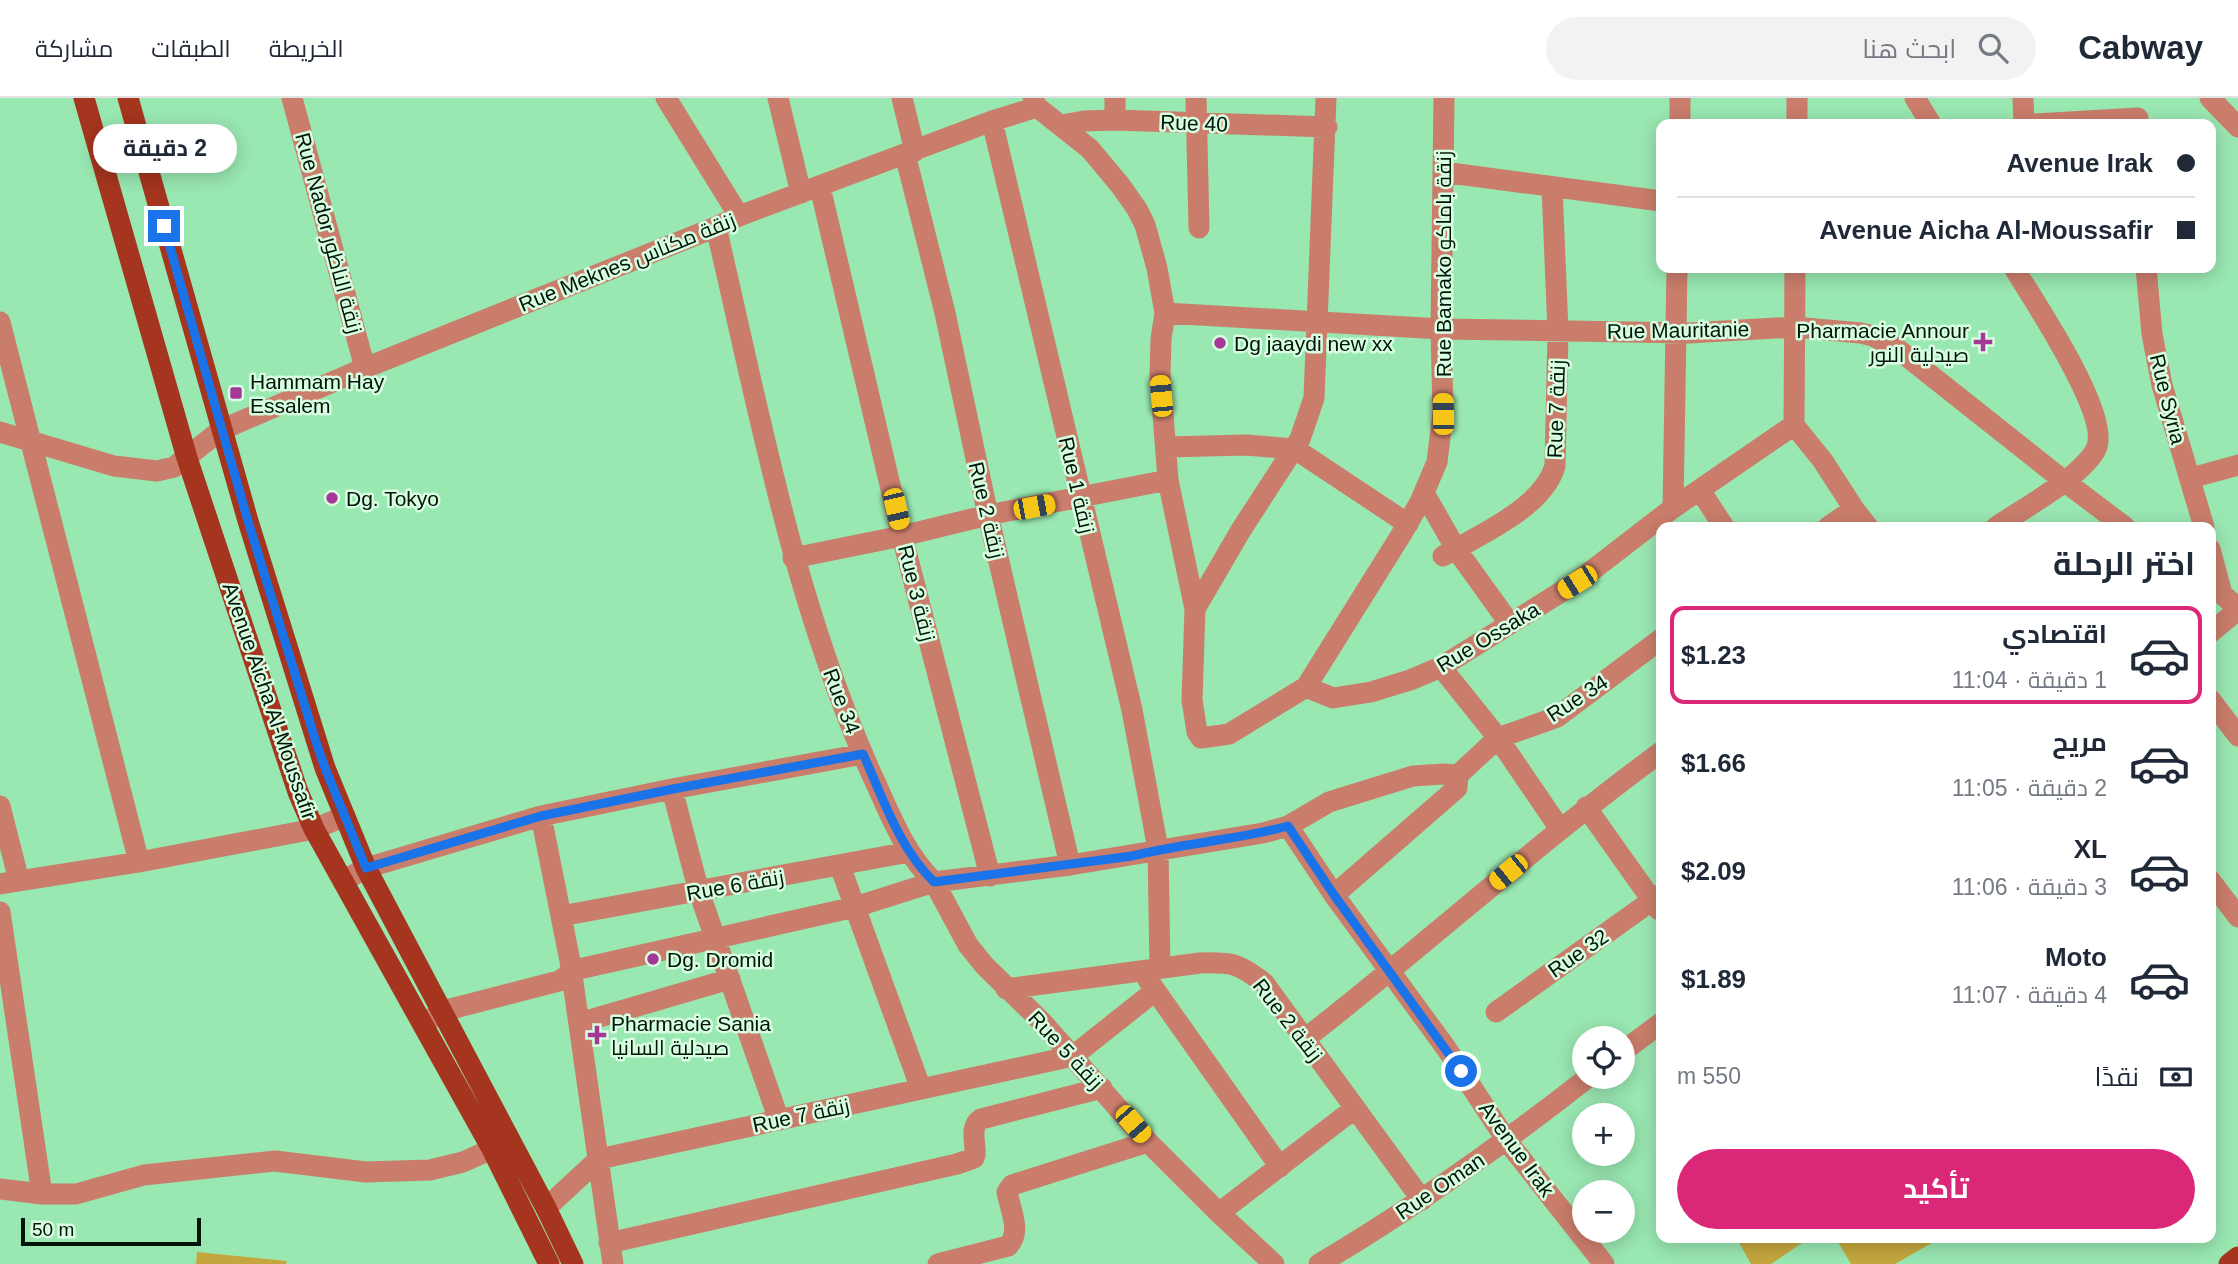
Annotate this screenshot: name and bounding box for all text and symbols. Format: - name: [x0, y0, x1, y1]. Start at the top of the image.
- search box: [1546, 17, 2036, 80]
- icon: search: [1974, 29, 2012, 67]
- text: Cabway: [2078, 29, 2203, 66]
- text: ابحث هنا: [1862, 34, 1956, 64]
- text: مشاركة: [35, 35, 113, 62]
- text: الطبقات: [151, 35, 231, 62]
- text: الخريطة: [269, 35, 344, 62]
- street label: Rue 40: [1160, 110, 1228, 136]
- callout: 2 دقيقة: [92, 124, 236, 174]
- street label: Rue Nador زنقة الناظور: [290, 130, 367, 336]
- text: 2 دقيقة: [123, 135, 207, 161]
- text: Avenue Irak: [2007, 148, 2153, 178]
- street label: Rue Bamako زنقة باماكو: [1432, 151, 1456, 377]
- street label: Rue Meknes زنقة مكناس: [515, 208, 739, 318]
- route end: [148, 210, 180, 242]
- text: Avenue Aicha Al-Moussafir: [1819, 215, 2153, 245]
- street label: Rue Mauritanie: [1607, 317, 1749, 343]
- place label: Pharmacie Annour صيدلية النور: [1796, 319, 1969, 367]
- place label: Dg jaaydi new xx: [1234, 332, 1393, 355]
- marker: Pharmacie Annour صيدلية النور: [1975, 334, 1991, 350]
- marker: Dg jaaydi new xx: [1212, 335, 1228, 351]
- street label: Rue Syria: [2146, 351, 2190, 447]
- street label: Rue 7 زنقة: [1543, 359, 1570, 459]
- place label: Hammam Hay Essalem: [250, 370, 385, 417]
- car: [1149, 374, 1174, 418]
- marker: Hammam Hay Essalem: [228, 385, 244, 401]
- car: [1433, 393, 1454, 435]
- street label: Rue 1 زنقة: [1054, 434, 1099, 536]
- street label: Rue 2 زنقة: [964, 459, 1009, 561]
- car: [882, 486, 911, 532]
- place label: Dg. Tokyo: [346, 487, 439, 510]
- marker: Dg. Tokyo: [324, 490, 340, 506]
- car: [1012, 493, 1057, 521]
- street label: Rue 3 زنقة: [893, 542, 940, 644]
- text: اختر الرحلة: [2053, 546, 2195, 582]
- car: [1554, 562, 1601, 602]
- street label: Avenue Aicha Al-Moussafir: [219, 579, 321, 823]
- street label: Rue Ossaka: [1433, 597, 1544, 677]
- text: اقتصادي: [2002, 619, 2107, 649]
- icon: car: [2128, 624, 2191, 687]
- text: $1.23: [1681, 640, 1746, 670]
- street label: Rue 34: [819, 665, 865, 737]
- text: 1 دقيقة · 11:04: [1952, 667, 2107, 693]
- street label: Rue 34: [1542, 670, 1612, 726]
- text: مريح: [2052, 727, 2107, 757]
- icon: car: [2128, 732, 2191, 795]
- text: $1.66: [1681, 748, 1746, 778]
- text: 2 دقيقة · 11:05: [1952, 775, 2107, 801]
- text: XL: [2074, 834, 2107, 864]
- icon: car: [2128, 840, 2191, 903]
- car: [1486, 851, 1531, 893]
- text: $2.09: [1681, 856, 1746, 886]
- street label: Rue 6 زنقة: [684, 865, 786, 906]
- text: 3 دقيقة · 11:06: [1952, 874, 2107, 900]
- street label: Rue 32: [1544, 924, 1612, 982]
- text: Moto: [2045, 942, 2107, 972]
- place label: Dg. Dromid: [667, 948, 773, 971]
- icon: car: [2128, 948, 2191, 1011]
- marker: Dg. Dromid: [645, 951, 661, 967]
- text: $1.89: [1681, 964, 1746, 994]
- street label: Rue 2 زنقة: [1248, 974, 1327, 1067]
- text: 4 دقيقة · 11:07: [1952, 982, 2107, 1008]
- street label: Rue 5 زنقة: [1023, 1006, 1108, 1095]
- place label: Pharmacie Sania صيدلية السانيا: [611, 1012, 771, 1059]
- map controls: [1572, 1026, 1635, 1243]
- button: locate: [1572, 1026, 1635, 1089]
- marker: Pharmacie Sania صيدلية السانيا: [589, 1027, 605, 1043]
- route start: [1445, 1055, 1477, 1087]
- icon: cash: [2157, 1058, 2195, 1096]
- text: نقدًا: [2095, 1062, 2139, 1092]
- text: 550 m: [1677, 1063, 1741, 1089]
- street label: Rue 7 زنقة: [750, 1094, 852, 1137]
- street label: Avenue Irak: [1475, 1097, 1559, 1201]
- car: [1112, 1101, 1155, 1147]
- button: +: [1572, 1103, 1635, 1166]
- street label: Rue Oman: [1391, 1148, 1489, 1224]
- button: تأكيد: [1677, 1149, 2195, 1229]
- button: −: [1572, 1180, 1635, 1243]
- scale bar: [21, 1215, 201, 1247]
- text: 50 m: [32, 1219, 74, 1240]

